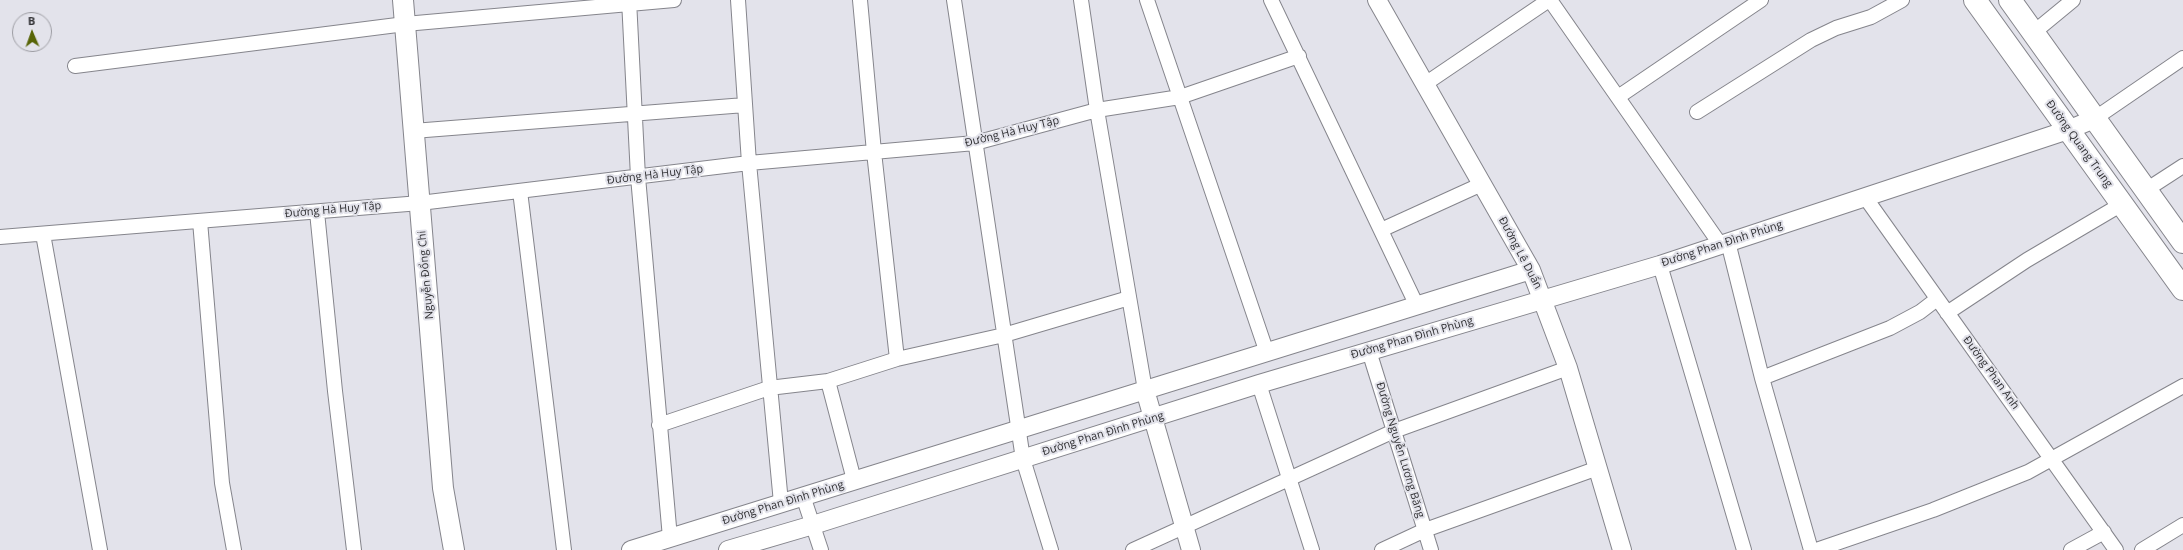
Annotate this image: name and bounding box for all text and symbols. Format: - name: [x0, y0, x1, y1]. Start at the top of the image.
- north arrow: [12, 12, 52, 52]
- text: B: [28, 13, 36, 28]
- street label: Đường Quang Trung: [2043, 98, 2115, 190]
- street label: Đường Hà Huy Tập: [963, 114, 1061, 150]
- street label: Đường Hà Huy Tập: [606, 163, 704, 187]
- street label: Đường Hà Huy Tập: [284, 199, 382, 221]
- street label: Đường Lê Duẩn: [1495, 215, 1545, 291]
- street label: Đường Phan Đình Phùng: [1660, 218, 1784, 270]
- street label: Nguyễn Đổng Chi: [416, 230, 436, 320]
- street label: Đường Phan Đình Phùng: [1349, 314, 1475, 362]
- street label: Đường Phan Anh: [1960, 334, 2022, 412]
- street label: Đường Nguyễn Lương Băng: [1373, 381, 1427, 519]
- street label: Đường Phan Đình Phùng: [1041, 409, 1165, 459]
- street label: Đường Phan Đình Phùng: [721, 478, 845, 528]

